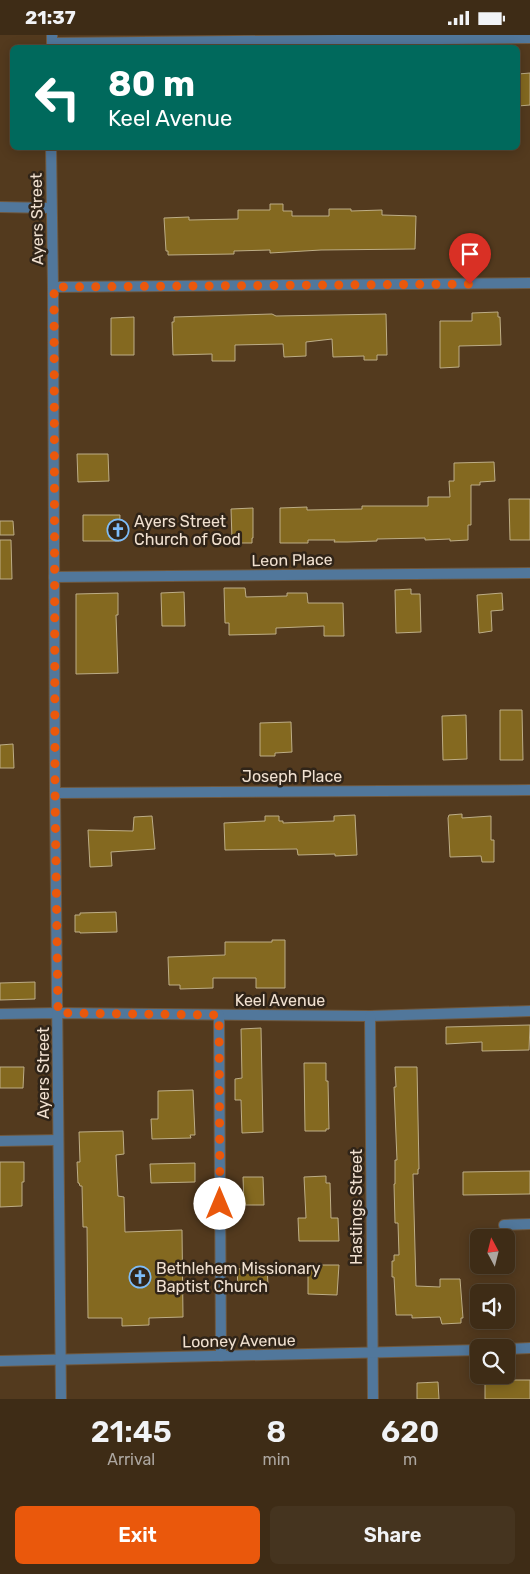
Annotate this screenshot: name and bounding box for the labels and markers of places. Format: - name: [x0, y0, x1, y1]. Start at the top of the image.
- pin: [449, 233, 491, 284]
- place label: Ayers Street Church of God: [134, 512, 241, 549]
- church icon: Ayers Street Church of God: [106, 518, 130, 542]
- place label: Bethlehem Missionary Baptist Church: [156, 1259, 321, 1296]
- church icon: Bethlehem Missionary Baptist Church: [128, 1265, 152, 1289]

